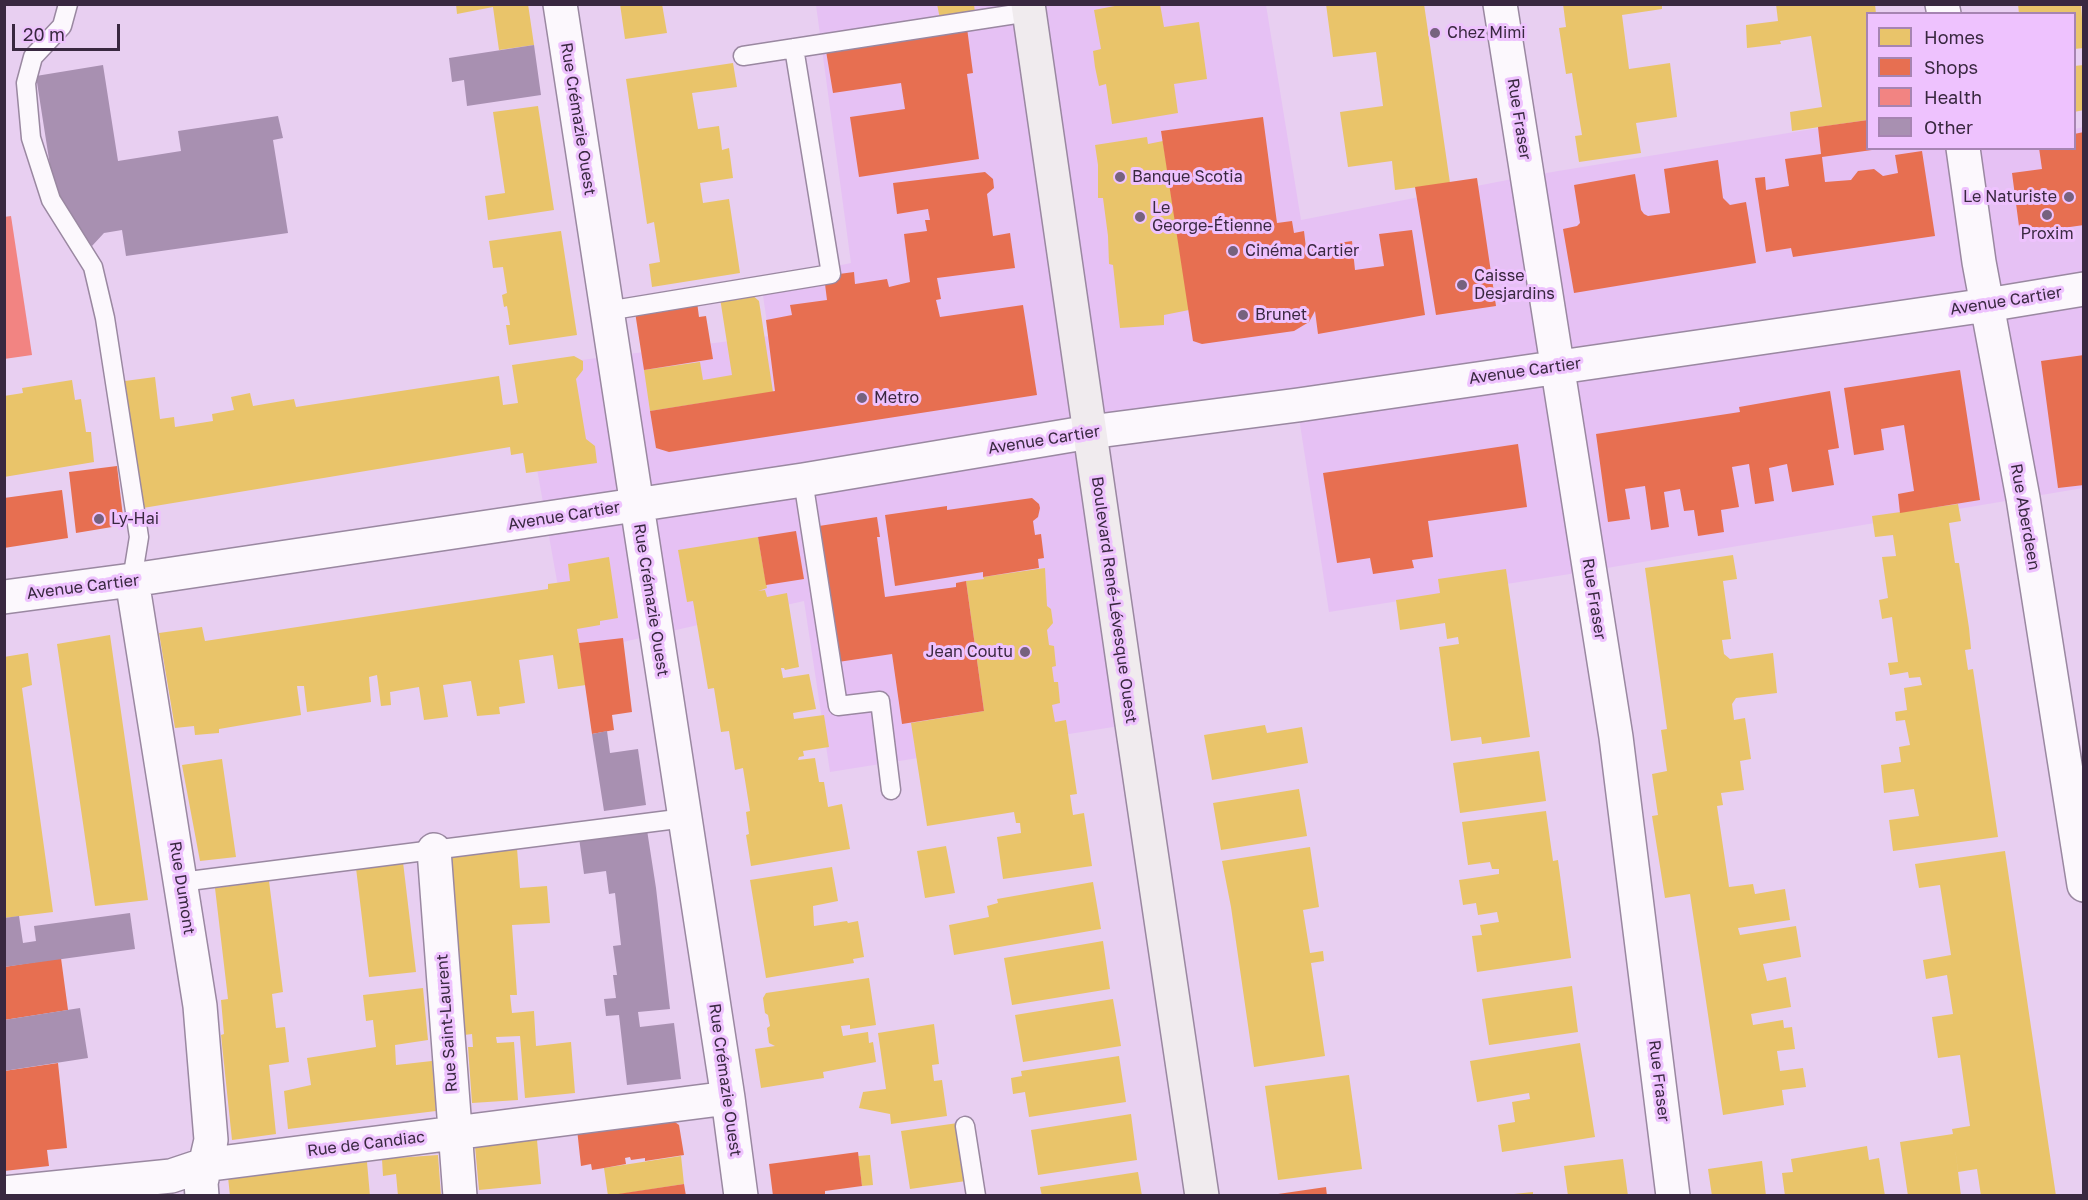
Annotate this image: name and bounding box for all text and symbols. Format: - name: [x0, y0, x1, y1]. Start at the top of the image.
- scale bar: [15, 12, 123, 50]
- legend: [1866, 12, 2076, 150]
- text: 20 m: [23, 23, 65, 45]
- place label: Chez Mimi: [1447, 23, 1526, 43]
- marker: Chez Mimi: [1428, 26, 1442, 40]
- text: Homes: [1924, 26, 1984, 48]
- street label: Rue Crémazie Ouest: [556, 41, 600, 197]
- text: Shops: [1924, 56, 1978, 78]
- street label: Rue Fraser: [1503, 77, 1535, 161]
- text: Health: [1924, 86, 1982, 108]
- text: Other: [1924, 116, 1973, 138]
- place label: Banque Scotia: [1132, 167, 1243, 187]
- marker: Banque Scotia: [1113, 170, 1127, 184]
- place label: Le Naturiste: [1963, 187, 2057, 207]
- marker: Le Naturiste: [2062, 190, 2076, 204]
- place label: Le George-Étienne: [1152, 198, 1272, 236]
- marker: Proxim: [2040, 208, 2054, 222]
- marker: Le George-Étienne: [1133, 210, 1147, 224]
- place label: Proxim: [2020, 224, 2074, 244]
- place label: Cinéma Cartier: [1245, 241, 1359, 261]
- marker: Cinéma Cartier: [1226, 244, 1240, 258]
- place label: Caisse Desjardins: [1474, 266, 1555, 304]
- marker: Caisse Desjardins: [1455, 278, 1469, 292]
- street label: Avenue Cartier: [1949, 283, 2063, 319]
- place label: Brunet: [1255, 305, 1307, 325]
- marker: Brunet: [1236, 308, 1250, 322]
- street label: Avenue Cartier: [1468, 354, 1582, 388]
- place label: Metro: [874, 388, 919, 408]
- marker: Metro: [855, 391, 869, 405]
- street label: Avenue Cartier: [987, 422, 1101, 458]
- street label: Rue Aberdeen: [2006, 462, 2044, 572]
- street label: Boulevard René-Lévesque Ouest: [1087, 475, 1141, 725]
- street label: Avenue Cartier: [507, 498, 621, 534]
- place label: Ly-Hai: [111, 509, 159, 529]
- marker: Ly-Hai: [92, 512, 106, 526]
- street label: Rue Crémazie Ouest: [629, 522, 673, 678]
- street label: Rue Fraser: [1578, 557, 1610, 641]
- street label: Avenue Cartier: [26, 571, 140, 603]
- place label: Jean Coutu: [926, 642, 1013, 662]
- marker: Jean Coutu: [1018, 645, 1032, 659]
- street label: Rue Dumont: [165, 840, 199, 936]
- street label: Rue Saint-Laurent: [433, 953, 461, 1093]
- street label: Rue Crémazie Ouest: [705, 1002, 745, 1158]
- street label: Rue Fraser: [1644, 1039, 1674, 1123]
- street label: Rue de Candiac: [306, 1127, 426, 1161]

